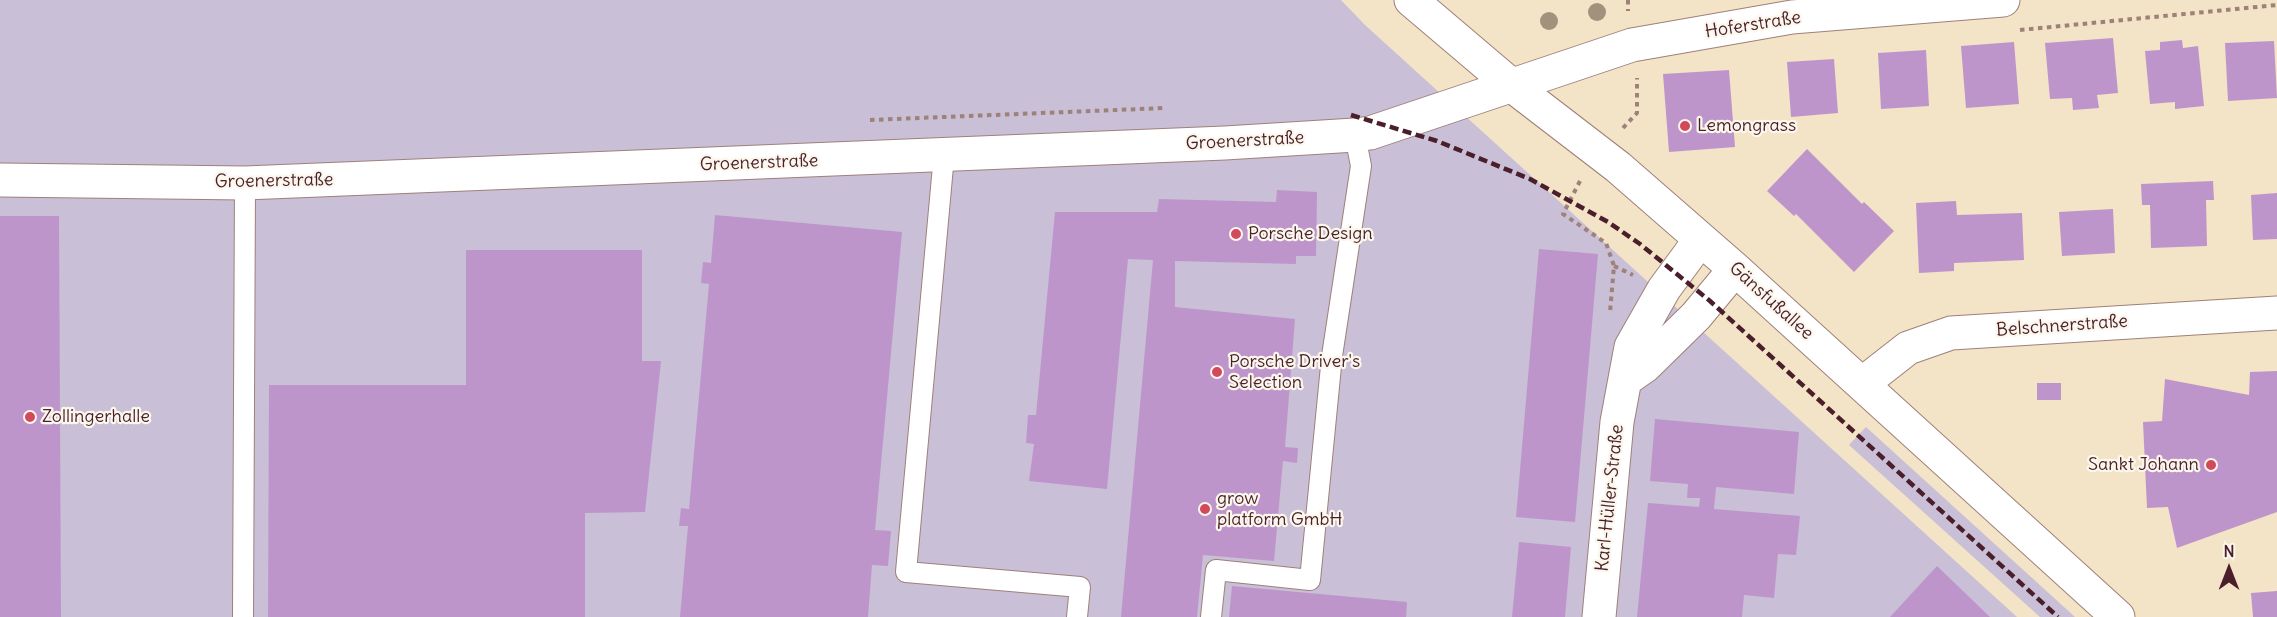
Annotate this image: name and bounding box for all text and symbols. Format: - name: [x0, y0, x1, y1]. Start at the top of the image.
- street label: Hoferstraße: [1704, 7, 1802, 43]
- place label: Lemongrass: [1697, 115, 1796, 137]
- marker: Lemongrass: [1678, 119, 1692, 133]
- street label: Groenerstraße: [1185, 127, 1305, 155]
- street label: Groenerstraße: [699, 150, 819, 176]
- street label: Groenerstraße: [215, 169, 333, 193]
- place label: Porsche Design: [1248, 223, 1373, 245]
- marker: Porsche Design: [1229, 227, 1243, 241]
- street label: Gänsfußallee: [1724, 258, 1818, 344]
- street label: Belschnerstraße: [1995, 311, 2129, 341]
- place label: Porsche Driver's Selection: [1229, 351, 1360, 394]
- marker: Porsche Driver's Selection: [1210, 365, 1224, 379]
- place label: Zollingerhalle: [42, 406, 150, 428]
- marker: Zollingerhalle: [23, 410, 37, 424]
- street label: Karl-Hüller-Straße: [1592, 423, 1628, 573]
- place label: Sankt Johann: [2088, 454, 2199, 476]
- marker: Sankt Johann: [2204, 458, 2218, 472]
- place label: grow platform GmbH: [1217, 488, 1342, 530]
- marker: grow platform GmbH: [1198, 502, 1212, 516]
- north arrow: [2199, 539, 2259, 599]
- text: N: [2223, 541, 2235, 561]

